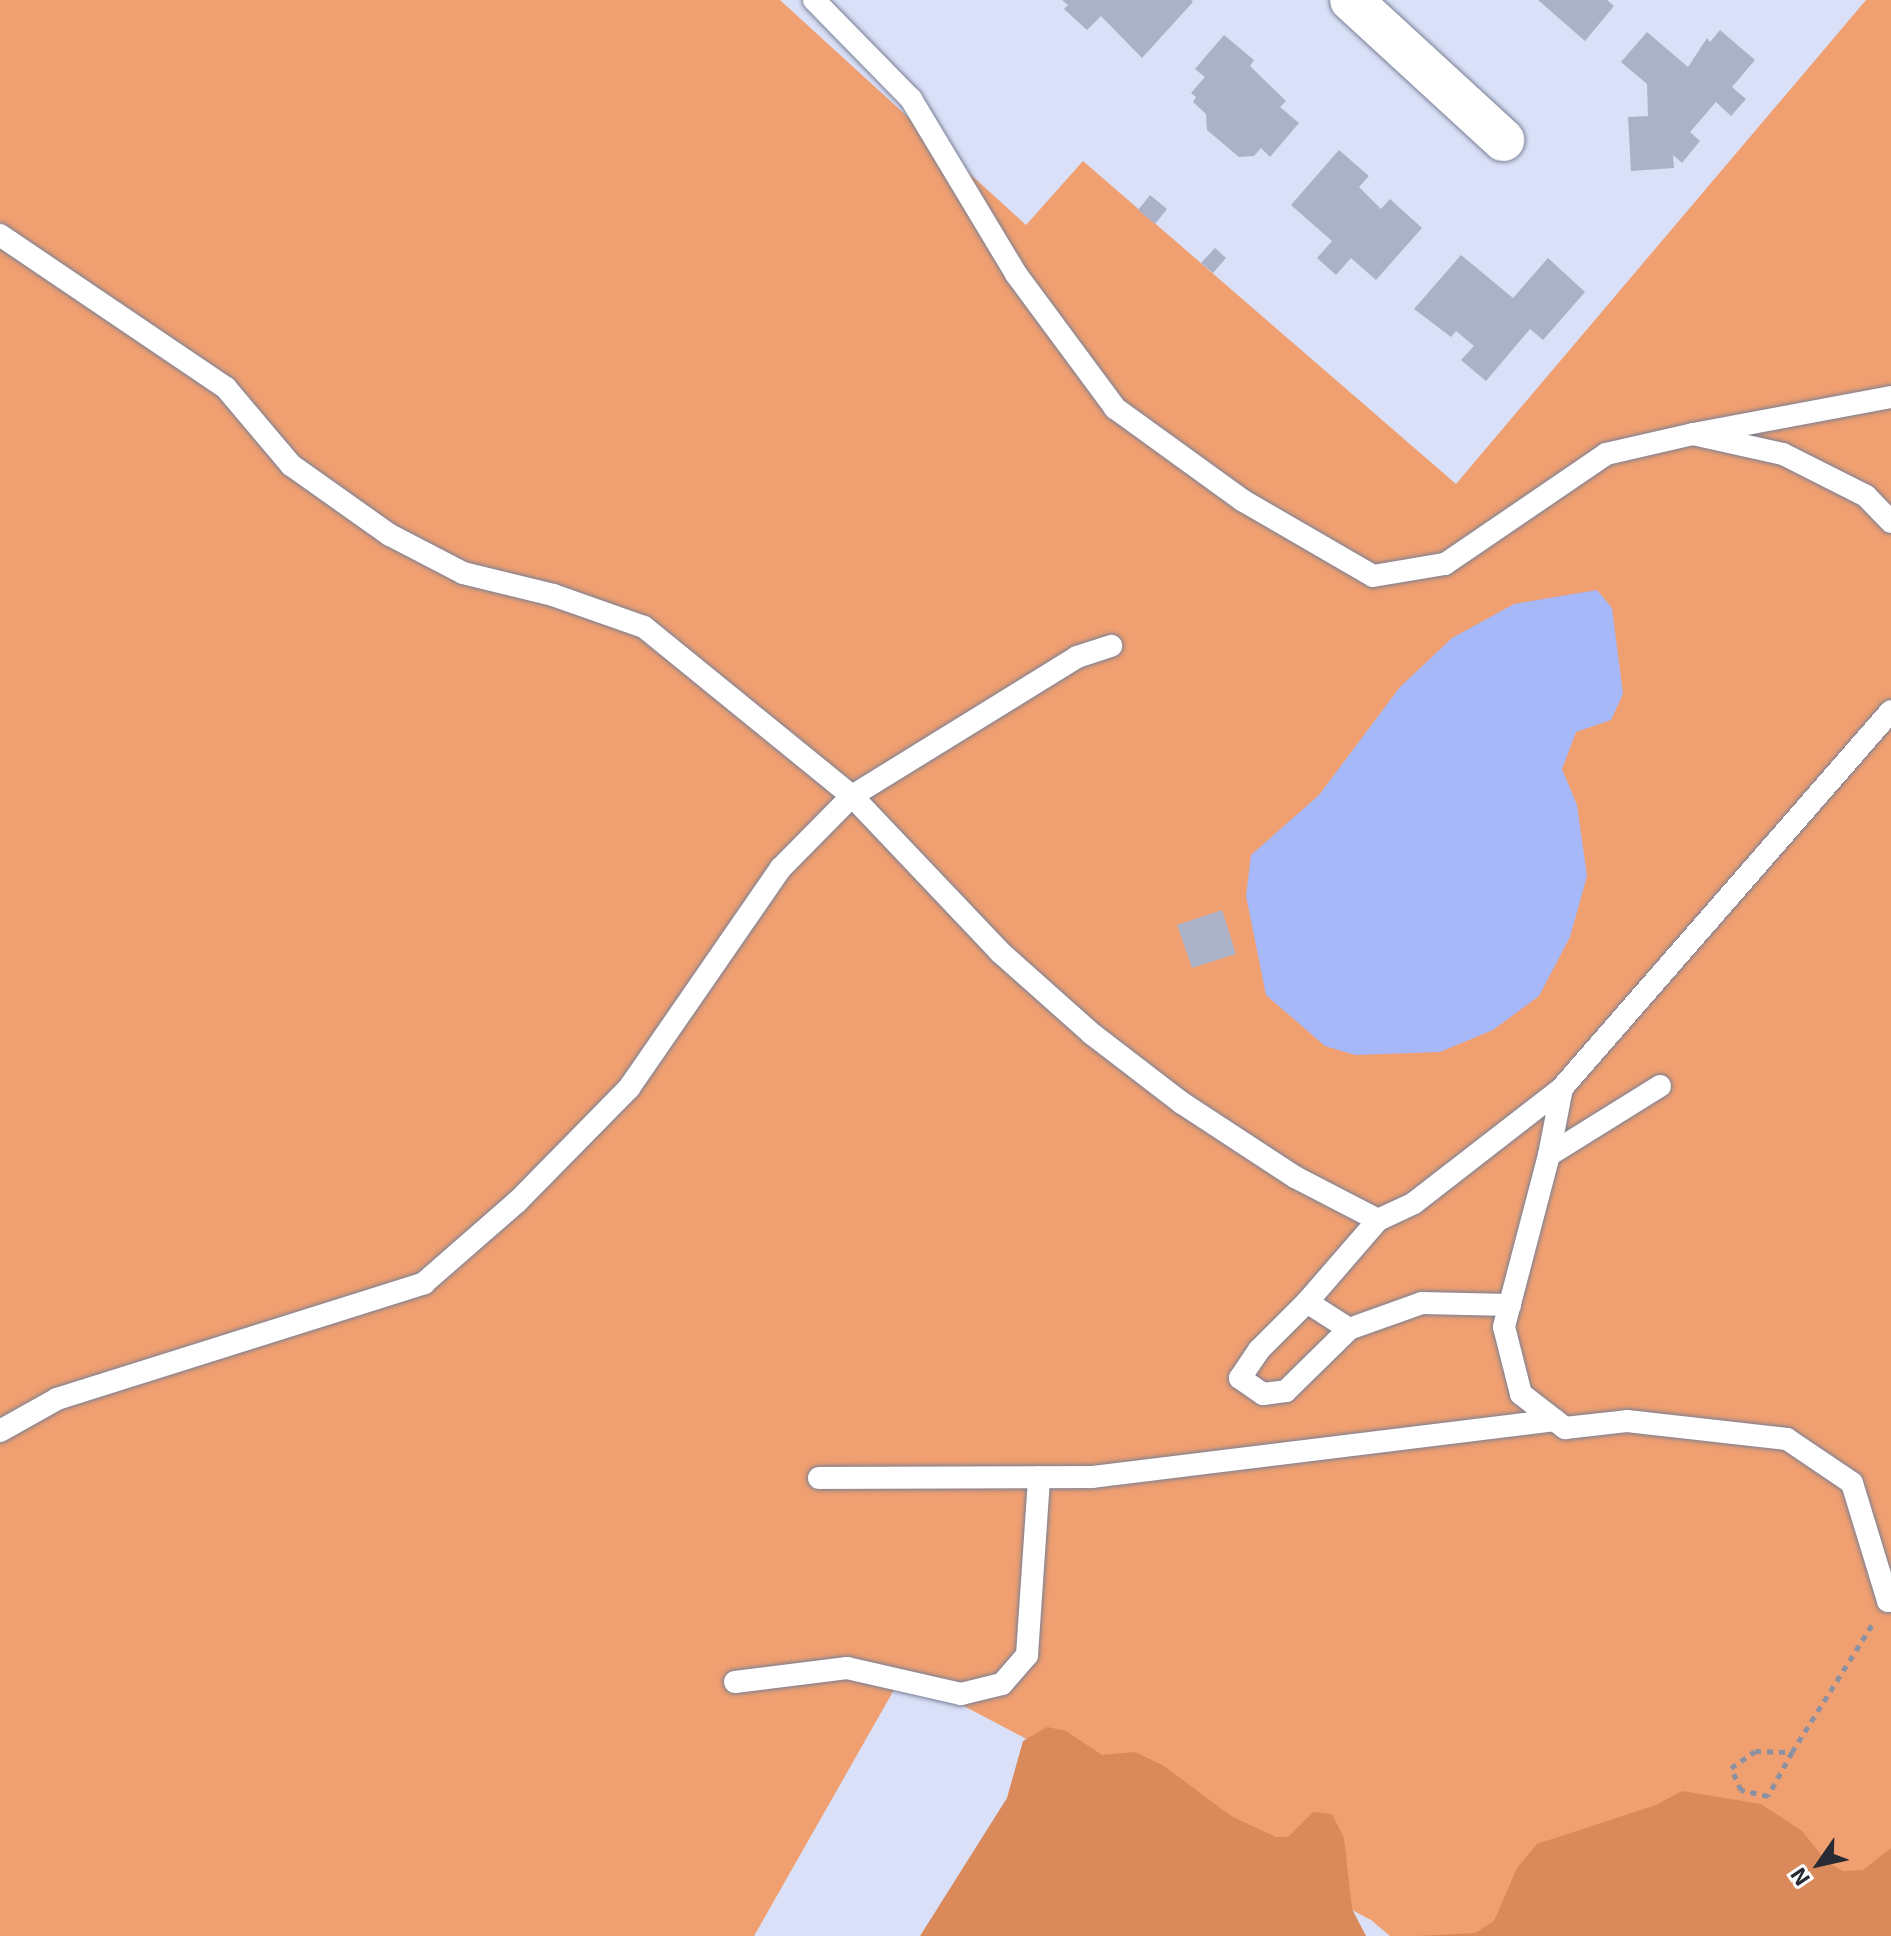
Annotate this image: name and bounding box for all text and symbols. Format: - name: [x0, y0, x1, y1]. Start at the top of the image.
- north arrow: [1779, 1824, 1859, 1904]
- text: N: [1784, 1864, 1814, 1891]

